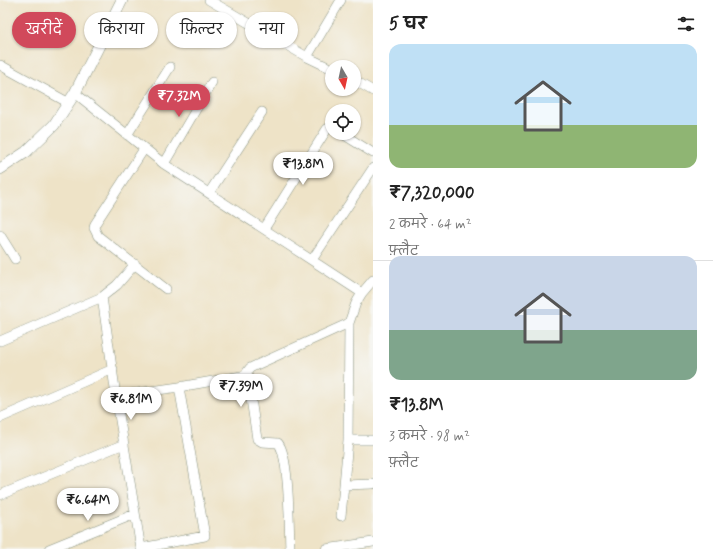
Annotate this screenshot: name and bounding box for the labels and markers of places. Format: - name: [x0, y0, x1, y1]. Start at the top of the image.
- pin: ₹7.32M: [146, 84, 212, 118]
- pin: ₹13.8M: [270, 152, 336, 186]
- pin: ₹7.39M: [208, 374, 274, 408]
- pin: ₹6.81M: [98, 387, 164, 421]
- pin: ₹6.64M: [55, 488, 121, 522]

